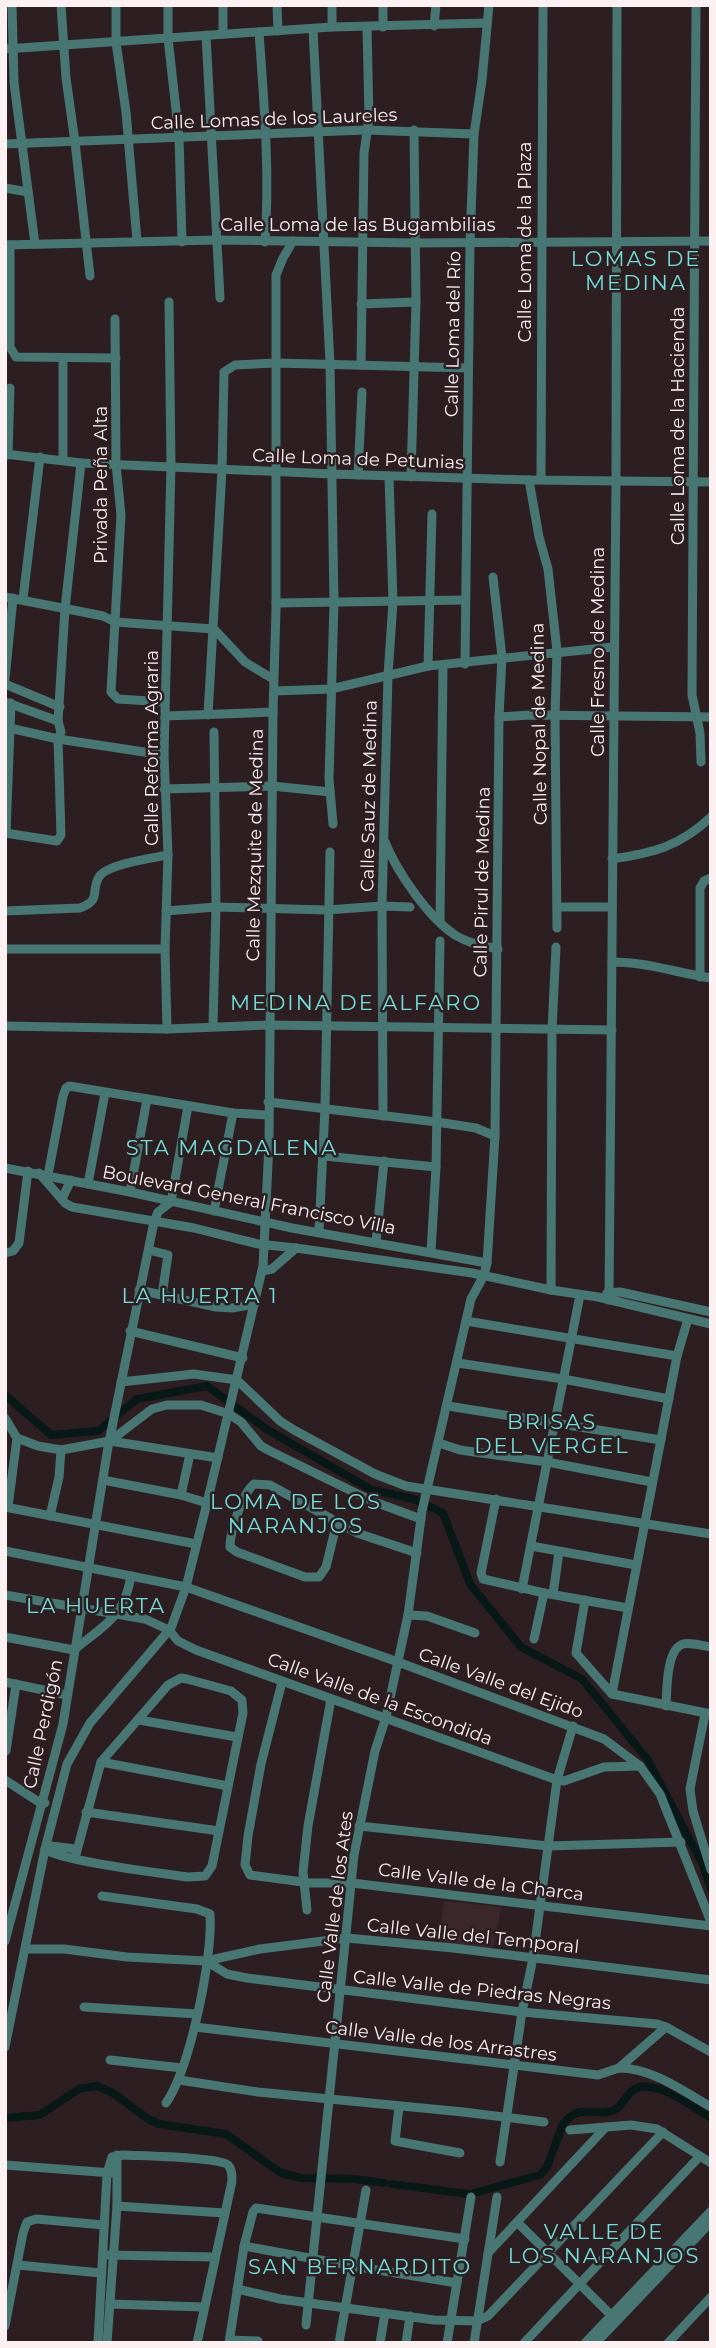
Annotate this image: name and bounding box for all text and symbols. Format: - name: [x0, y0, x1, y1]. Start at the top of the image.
- street label: Calle Lomas de los Laureles: [150, 104, 398, 134]
- street label: Calle Loma de la Plaza: [514, 142, 536, 342]
- street label: Calle Loma de las Bugambilias: [220, 214, 496, 236]
- district label: LOMAS DE MEDINA: [571, 246, 701, 295]
- street label: Calle Loma del Río: [441, 251, 465, 417]
- street label: Calle Loma de la Hacienda: [667, 307, 689, 545]
- street label: Privada Peña Alta: [90, 406, 112, 564]
- street label: Calle Loma de Petunias: [252, 444, 464, 474]
- street label: Calle Fresno de Medina: [587, 547, 609, 757]
- street label: Calle Nopal de Medina: [526, 623, 552, 825]
- street label: Calle Reforma Agraria: [141, 650, 163, 846]
- street label: Calle Sauz de Medina: [356, 700, 382, 892]
- street label: Calle Mezquite de Medina: [242, 728, 268, 962]
- street label: Calle Pirul de Medina: [469, 786, 495, 978]
- district label: MEDINA DE ALFARO: [230, 990, 482, 1015]
- district label: STA MAGDALENA: [126, 1135, 338, 1160]
- street label: Boulevard General Francisco Villa: [100, 1161, 398, 1239]
- district label: LA HUERTA 1: [121, 1283, 279, 1308]
- district label: BRISAS DEL VERGEL: [474, 1409, 630, 1458]
- district label: LOMA DE LOS NARANJOS: [210, 1489, 382, 1538]
- district label: LA HUERTA: [26, 1593, 166, 1618]
- street label: Calle Valle del Ejido: [416, 1643, 586, 1723]
- street label: Calle Valle de la Escondida: [264, 1648, 496, 1750]
- street label: Calle Perdigón: [19, 1657, 67, 1791]
- street label: Calle Valle de los Ates: [312, 1810, 358, 2004]
- street label: Calle Valle de la Charca: [377, 1858, 585, 1906]
- street label: Calle Valle del Temporal: [366, 1914, 580, 1958]
- street label: Calle Valle de Piedras Negras: [352, 1966, 612, 2014]
- street label: Calle Valle de los Arrastres: [324, 2016, 558, 2066]
- district label: VALLE DE LOS NARANJOS: [508, 2219, 700, 2268]
- district label: SAN BERNARDITO: [248, 2254, 472, 2279]

